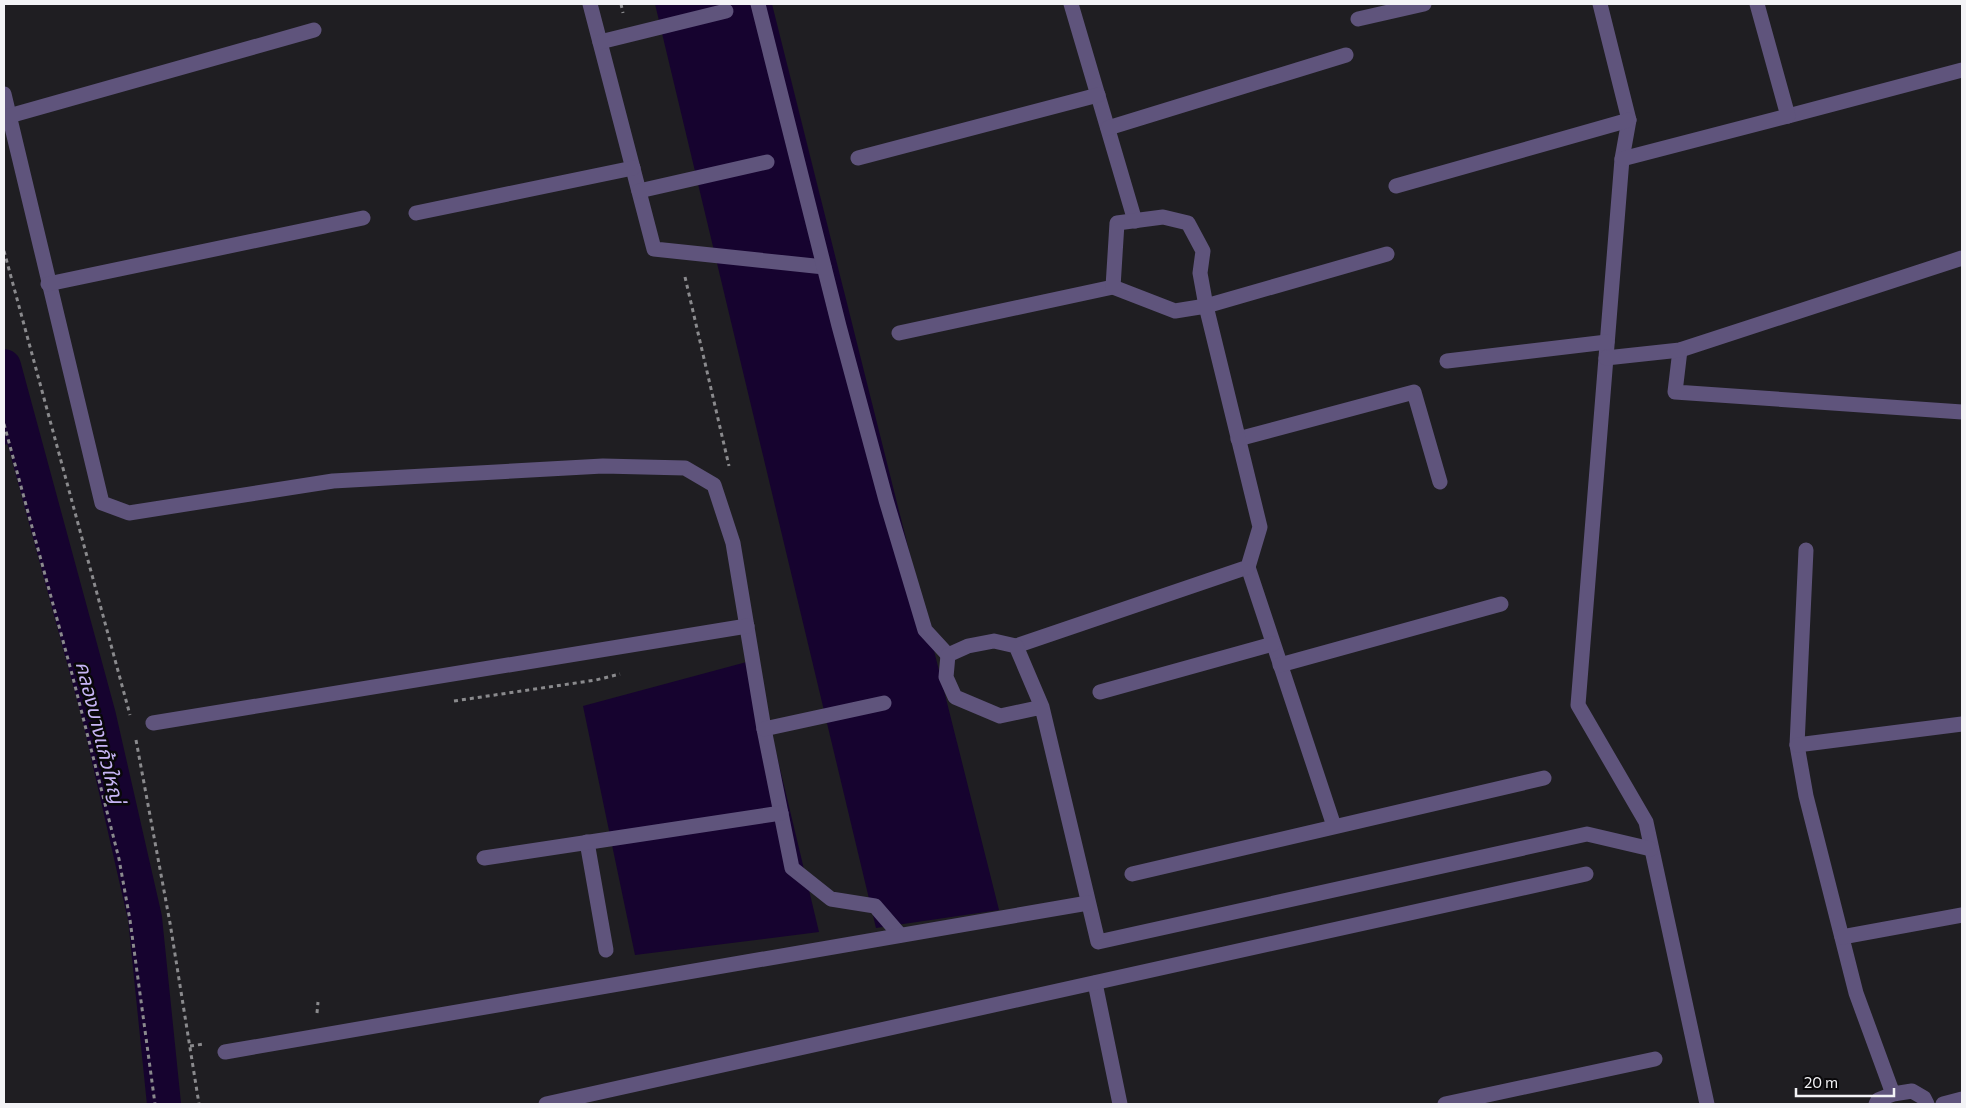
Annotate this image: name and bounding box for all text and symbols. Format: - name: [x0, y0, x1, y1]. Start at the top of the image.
- water label: คลองบางแก้วใหญ่: [72, 658, 131, 809]
- scale bar: [1796, 1066, 1894, 1098]
- text: 20 m: [1804, 1073, 1838, 1091]

